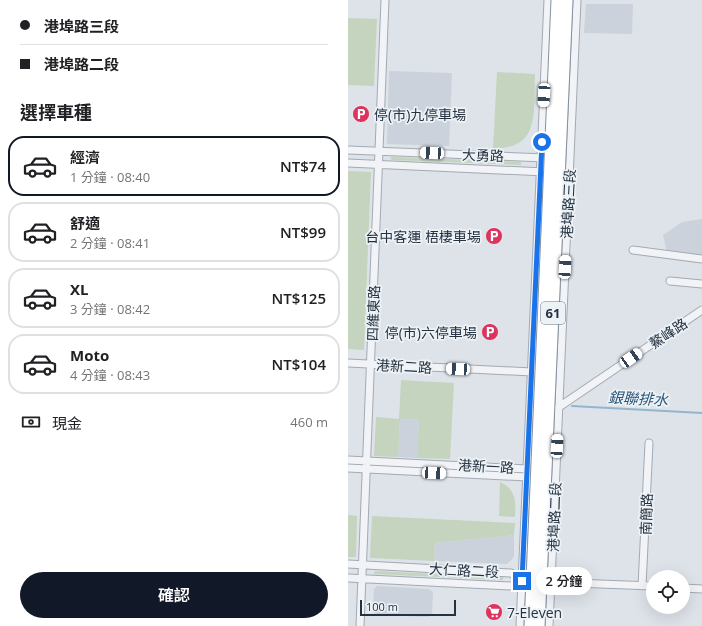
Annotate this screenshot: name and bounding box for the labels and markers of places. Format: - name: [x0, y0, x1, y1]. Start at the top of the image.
- parking icon: 停(市)九停車場: [351, 104, 371, 124]
- place label: 停(市)九停車場: [374, 105, 466, 124]
- parking icon: 台中客運 梧棲車場: [484, 226, 504, 246]
- place label: 台中客運 梧棲車場: [365, 227, 481, 246]
- parking icon: 停(市)六停車場: [480, 322, 500, 342]
- place label: 停(市)六停車場: [385, 323, 477, 342]
- supermarket icon: 7-Eleven: [484, 602, 504, 622]
- place label: 7-Eleven: [507, 603, 562, 622]

